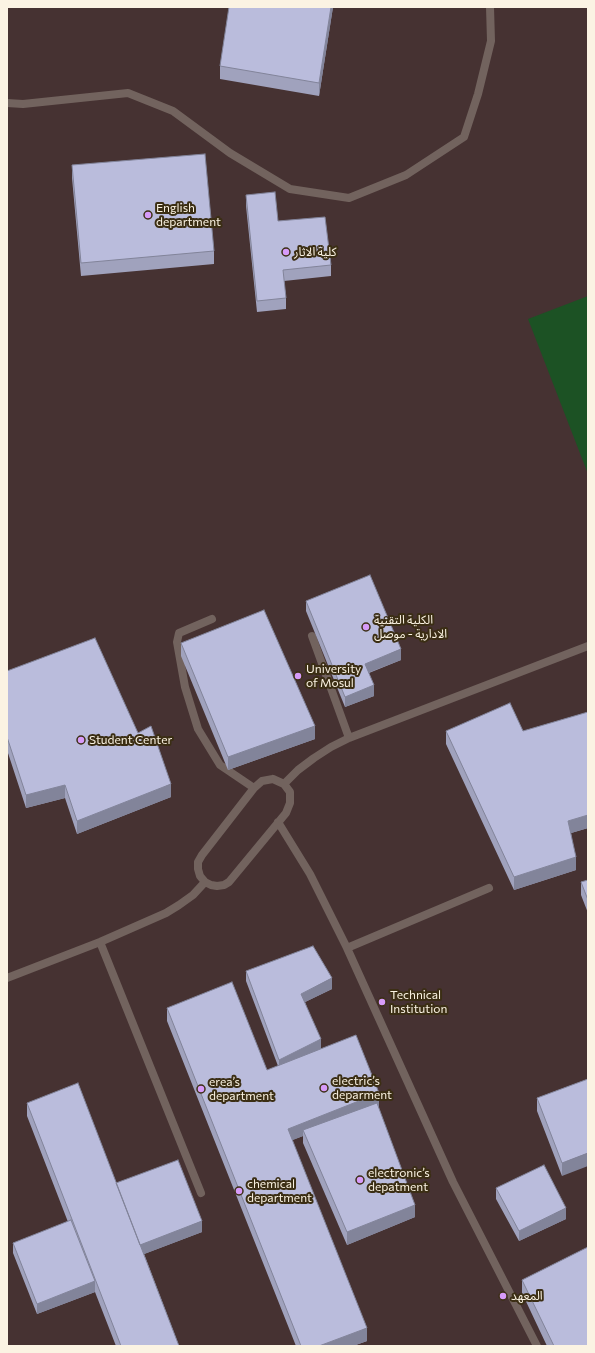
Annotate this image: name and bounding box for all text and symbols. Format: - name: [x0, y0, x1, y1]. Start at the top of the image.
- place label: English department: [156, 201, 221, 229]
- marker: English department: [143, 210, 153, 220]
- place label: كلية الاثار: [294, 245, 336, 259]
- marker: كلية الاثار: [281, 247, 291, 257]
- place label: الكلية التقنية الادارية - موصل: [374, 613, 447, 641]
- marker: الكلية التقنية الادارية - موصل: [361, 622, 371, 632]
- place label: University of Mosul: [306, 662, 361, 690]
- marker: University of Mosul: [293, 671, 303, 681]
- place label: Student Center: [89, 733, 172, 747]
- marker: Student Center: [76, 735, 86, 745]
- place label: Technical Institution: [390, 988, 447, 1016]
- marker: Technical Institution: [377, 997, 387, 1007]
- place label: electric’s deparment: [332, 1074, 392, 1102]
- place label: erea’s department: [209, 1075, 274, 1103]
- marker: electric’s deparment: [319, 1083, 329, 1093]
- marker: erea’s department: [196, 1084, 206, 1094]
- place label: electronic’s depatment: [368, 1166, 430, 1194]
- marker: electronic’s depatment: [355, 1175, 365, 1185]
- place label: chemical department: [247, 1177, 312, 1205]
- marker: chemical department: [234, 1186, 244, 1196]
- place label: المعهد: [511, 1289, 543, 1303]
- marker: المعهد: [498, 1291, 508, 1301]

